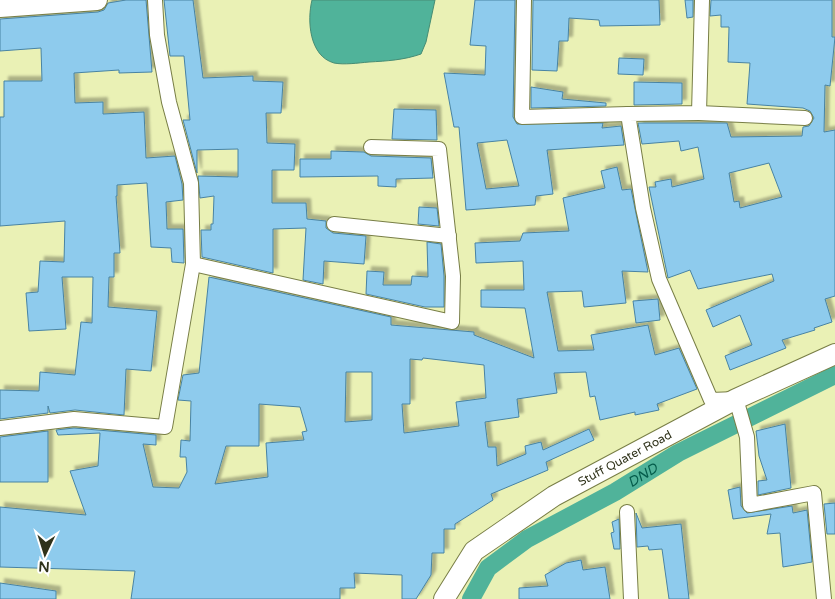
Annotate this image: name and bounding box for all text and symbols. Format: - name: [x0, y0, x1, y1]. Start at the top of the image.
- street label: Stuff Quater Road: [576, 428, 674, 489]
- water label: DND: [624, 459, 662, 491]
- north arrow: [20, 529, 70, 579]
- text: N: [38, 558, 50, 575]

